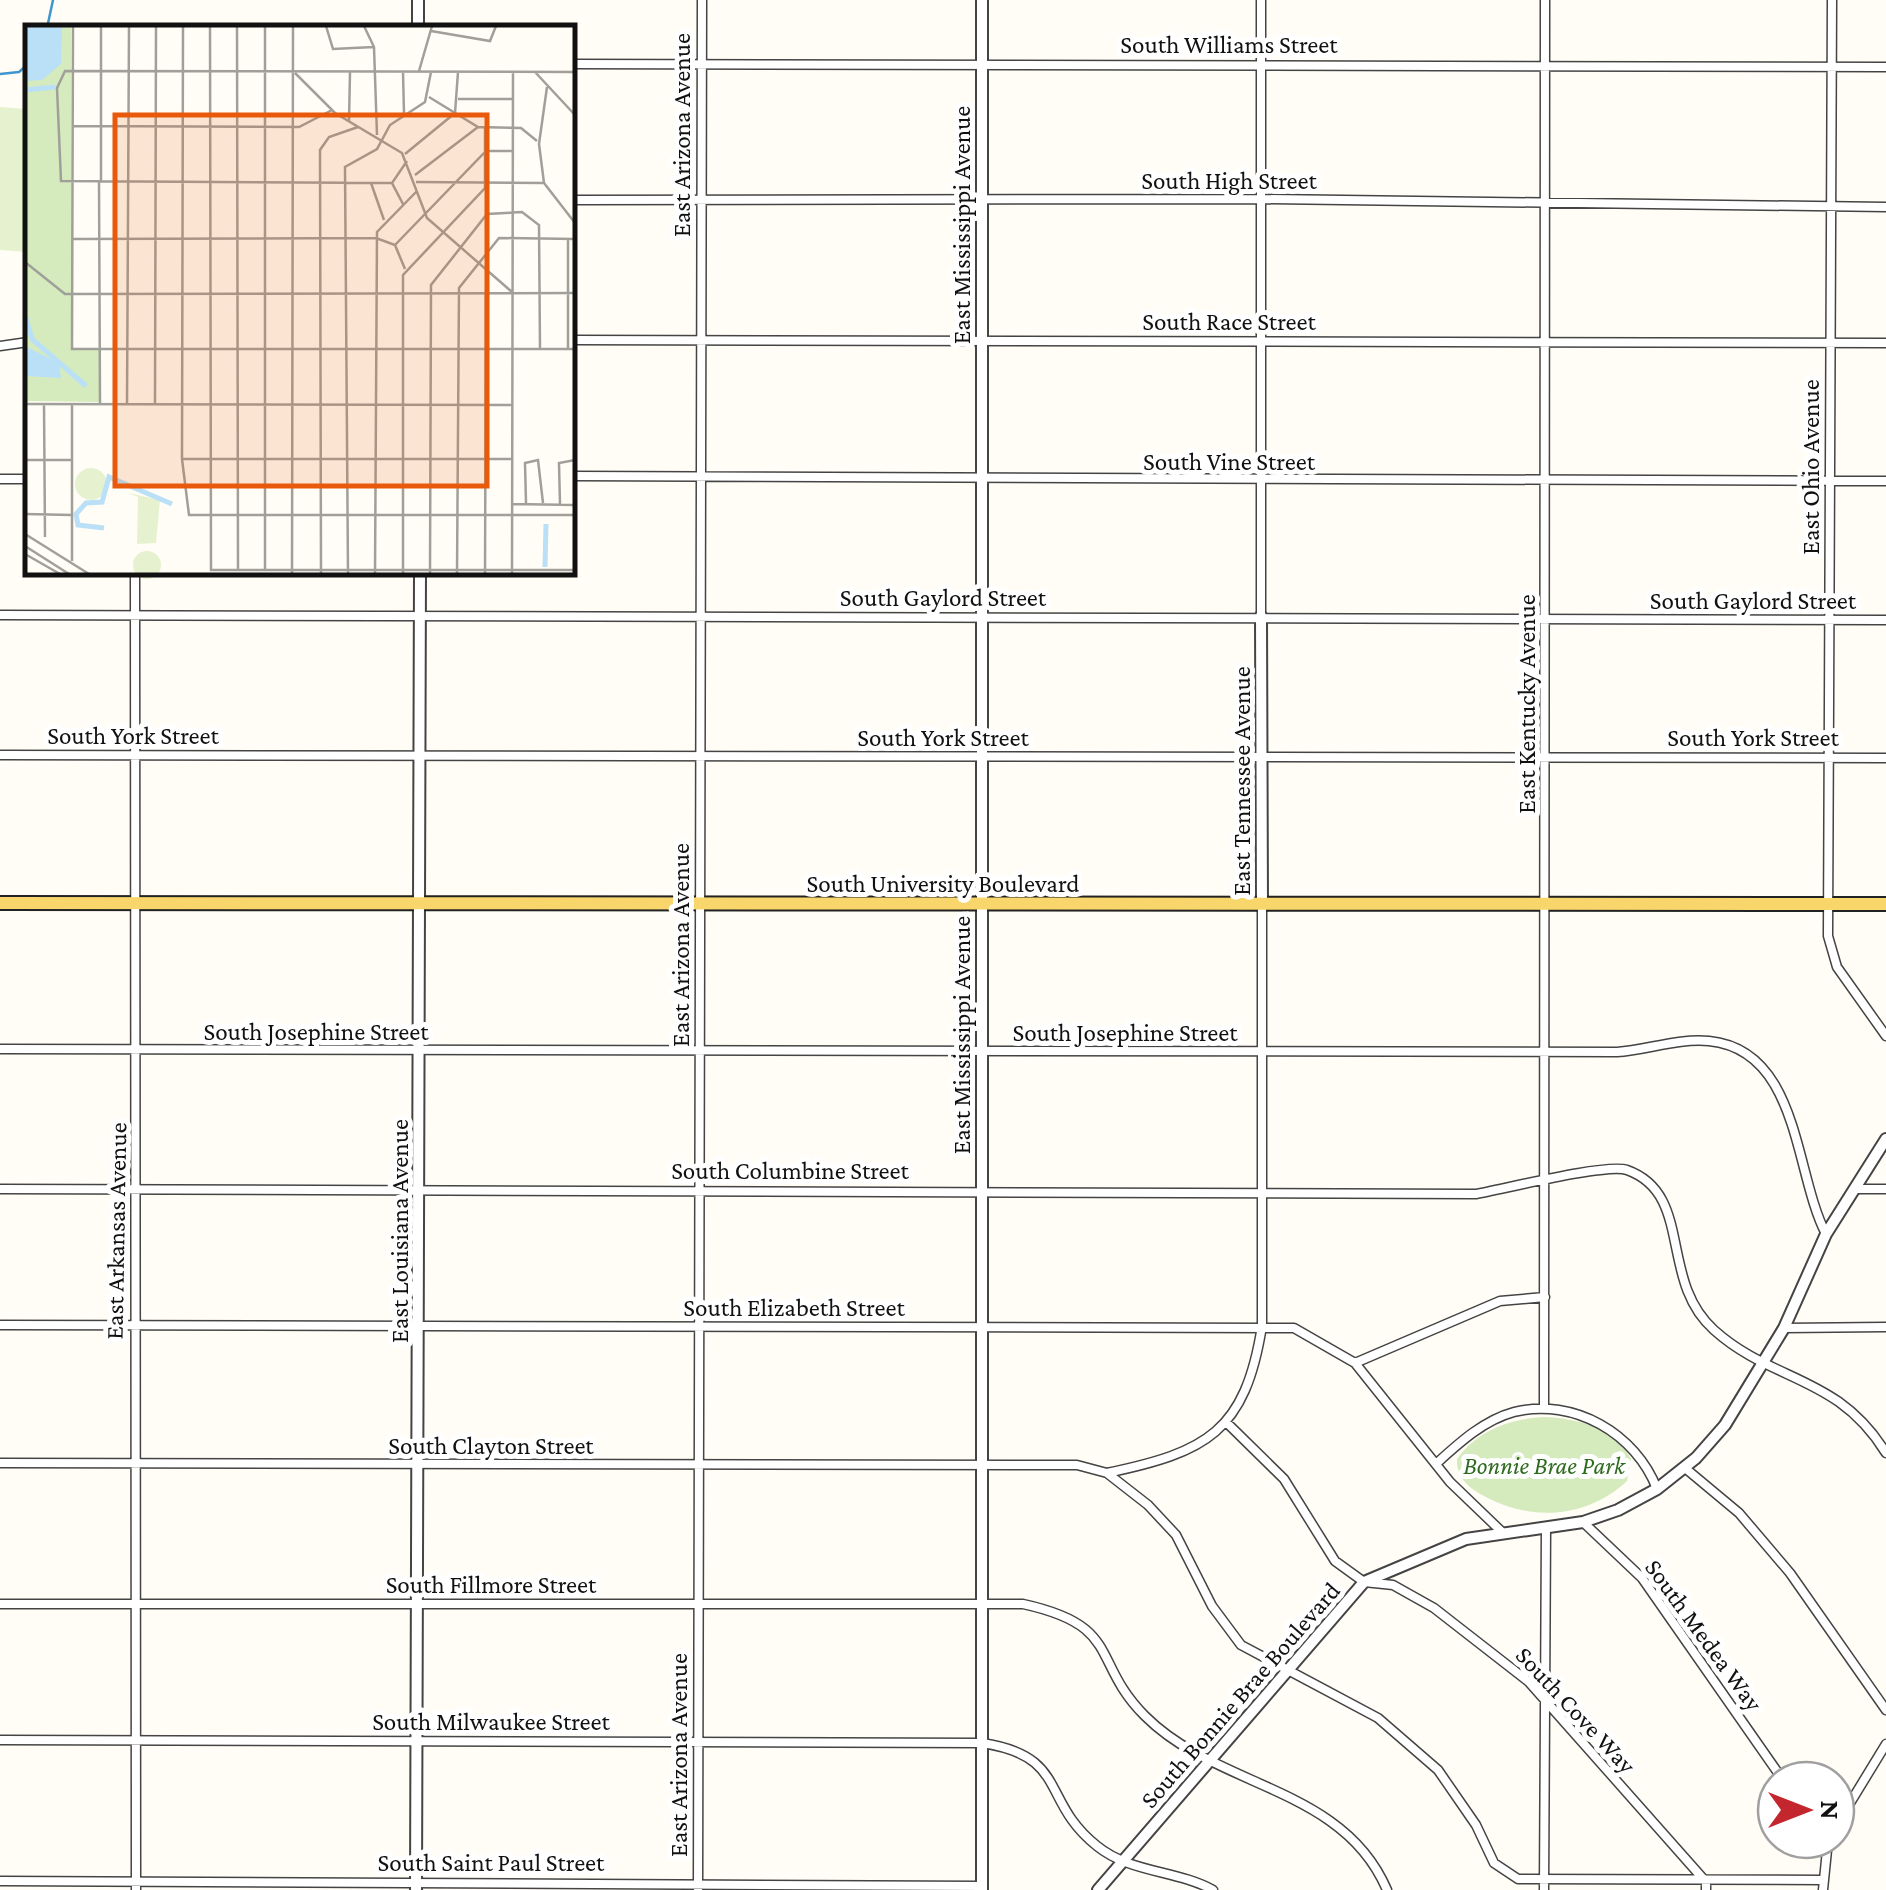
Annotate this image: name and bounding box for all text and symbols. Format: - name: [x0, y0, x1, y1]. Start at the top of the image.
- inset map: [25, 25, 575, 575]
- street label: South Williams Street: [1120, 31, 1338, 58]
- street label: East Arizona Avenue: [668, 33, 695, 237]
- street label: East Mississippi Avenue: [948, 106, 976, 344]
- street label: South High Street: [1141, 167, 1317, 195]
- street label: South Race Street: [1142, 308, 1316, 335]
- street label: East Ohio Avenue: [1797, 379, 1824, 555]
- street label: South Vine Street: [1143, 448, 1316, 475]
- street label: South Gaylord Street: [840, 584, 1047, 612]
- street label: South Gaylord Street: [1650, 587, 1857, 615]
- street label: East Kentucky Avenue: [1513, 594, 1541, 814]
- street label: East Tennessee Avenue: [1228, 666, 1255, 896]
- street label: South York Street: [47, 722, 220, 749]
- street label: South York Street: [857, 724, 1030, 751]
- street label: South York Street: [1667, 724, 1840, 751]
- street label: East Arizona Avenue: [667, 843, 694, 1047]
- street label: South University Boulevard: [807, 870, 1079, 898]
- street label: East Mississippi Avenue: [948, 916, 976, 1154]
- street label: South Josephine Street: [203, 1018, 429, 1046]
- street label: South Josephine Street: [1012, 1019, 1238, 1047]
- street label: East Louisiana Avenue: [386, 1119, 413, 1343]
- street label: East Arkansas Avenue: [101, 1122, 131, 1340]
- street label: South Columbine Street: [671, 1157, 910, 1184]
- street label: South Elizabeth Street: [683, 1294, 905, 1321]
- street label: South Clayton Street: [388, 1432, 594, 1460]
- park label: Bonnie Brae Park: [1463, 1452, 1626, 1479]
- street label: South Medea Way: [1639, 1554, 1768, 1717]
- street label: South Fillmore Street: [386, 1571, 597, 1598]
- street label: South Bonnie Brae Boulevard: [1135, 1577, 1345, 1813]
- street label: South Cove Way: [1510, 1641, 1642, 1780]
- street label: East Arizona Avenue: [665, 1653, 692, 1857]
- street label: South Milwaukee Street: [372, 1708, 611, 1735]
- north arrow: [1756, 1760, 1856, 1860]
- text: N: [1815, 1800, 1846, 1820]
- street label: South Saint Paul Street: [378, 1849, 605, 1876]

